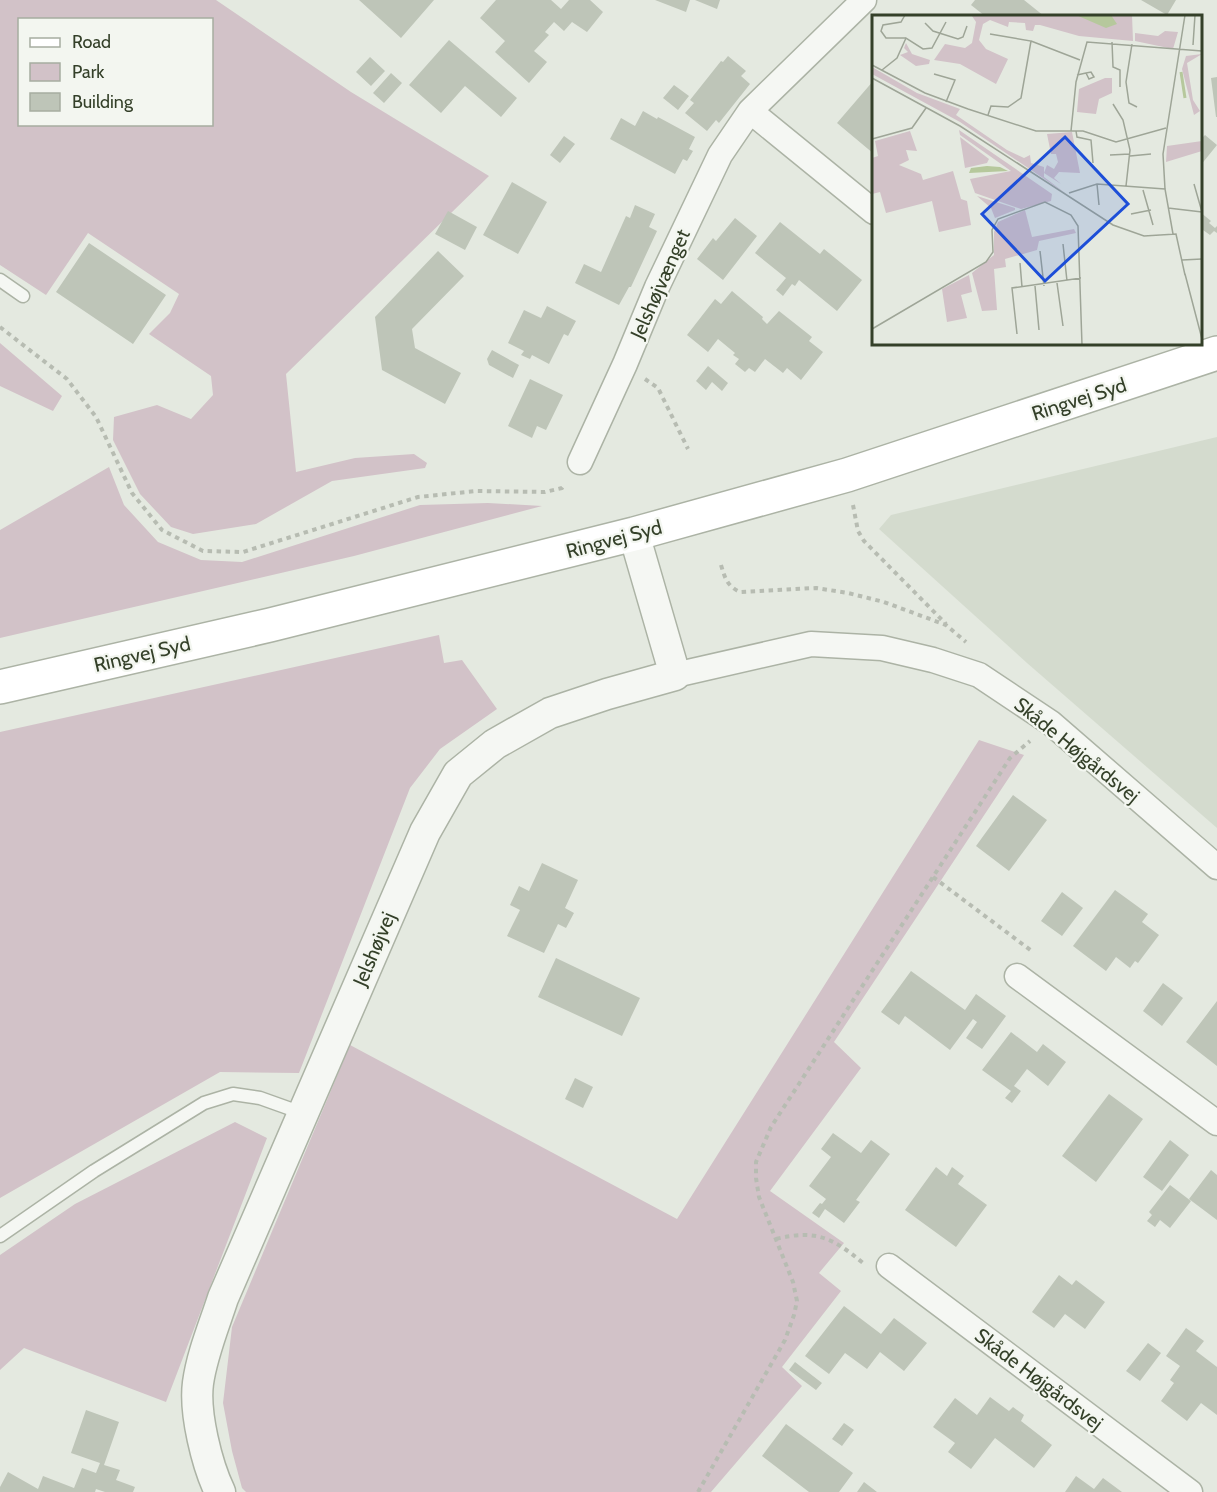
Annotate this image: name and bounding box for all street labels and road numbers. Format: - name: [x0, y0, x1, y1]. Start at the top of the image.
- street label: Jelshøjvænget: [625, 225, 695, 344]
- street label: Ringvej Syd: [1029, 372, 1129, 426]
- street label: Ringvej Syd: [563, 515, 665, 563]
- street label: Ringvej Syd: [91, 631, 193, 677]
- street label: Skåde Højgårdsvej: [1010, 692, 1144, 808]
- street label: Jelshøjvej: [347, 908, 400, 991]
- street label: Skåde Højgårdsvej: [970, 1323, 1108, 1435]

